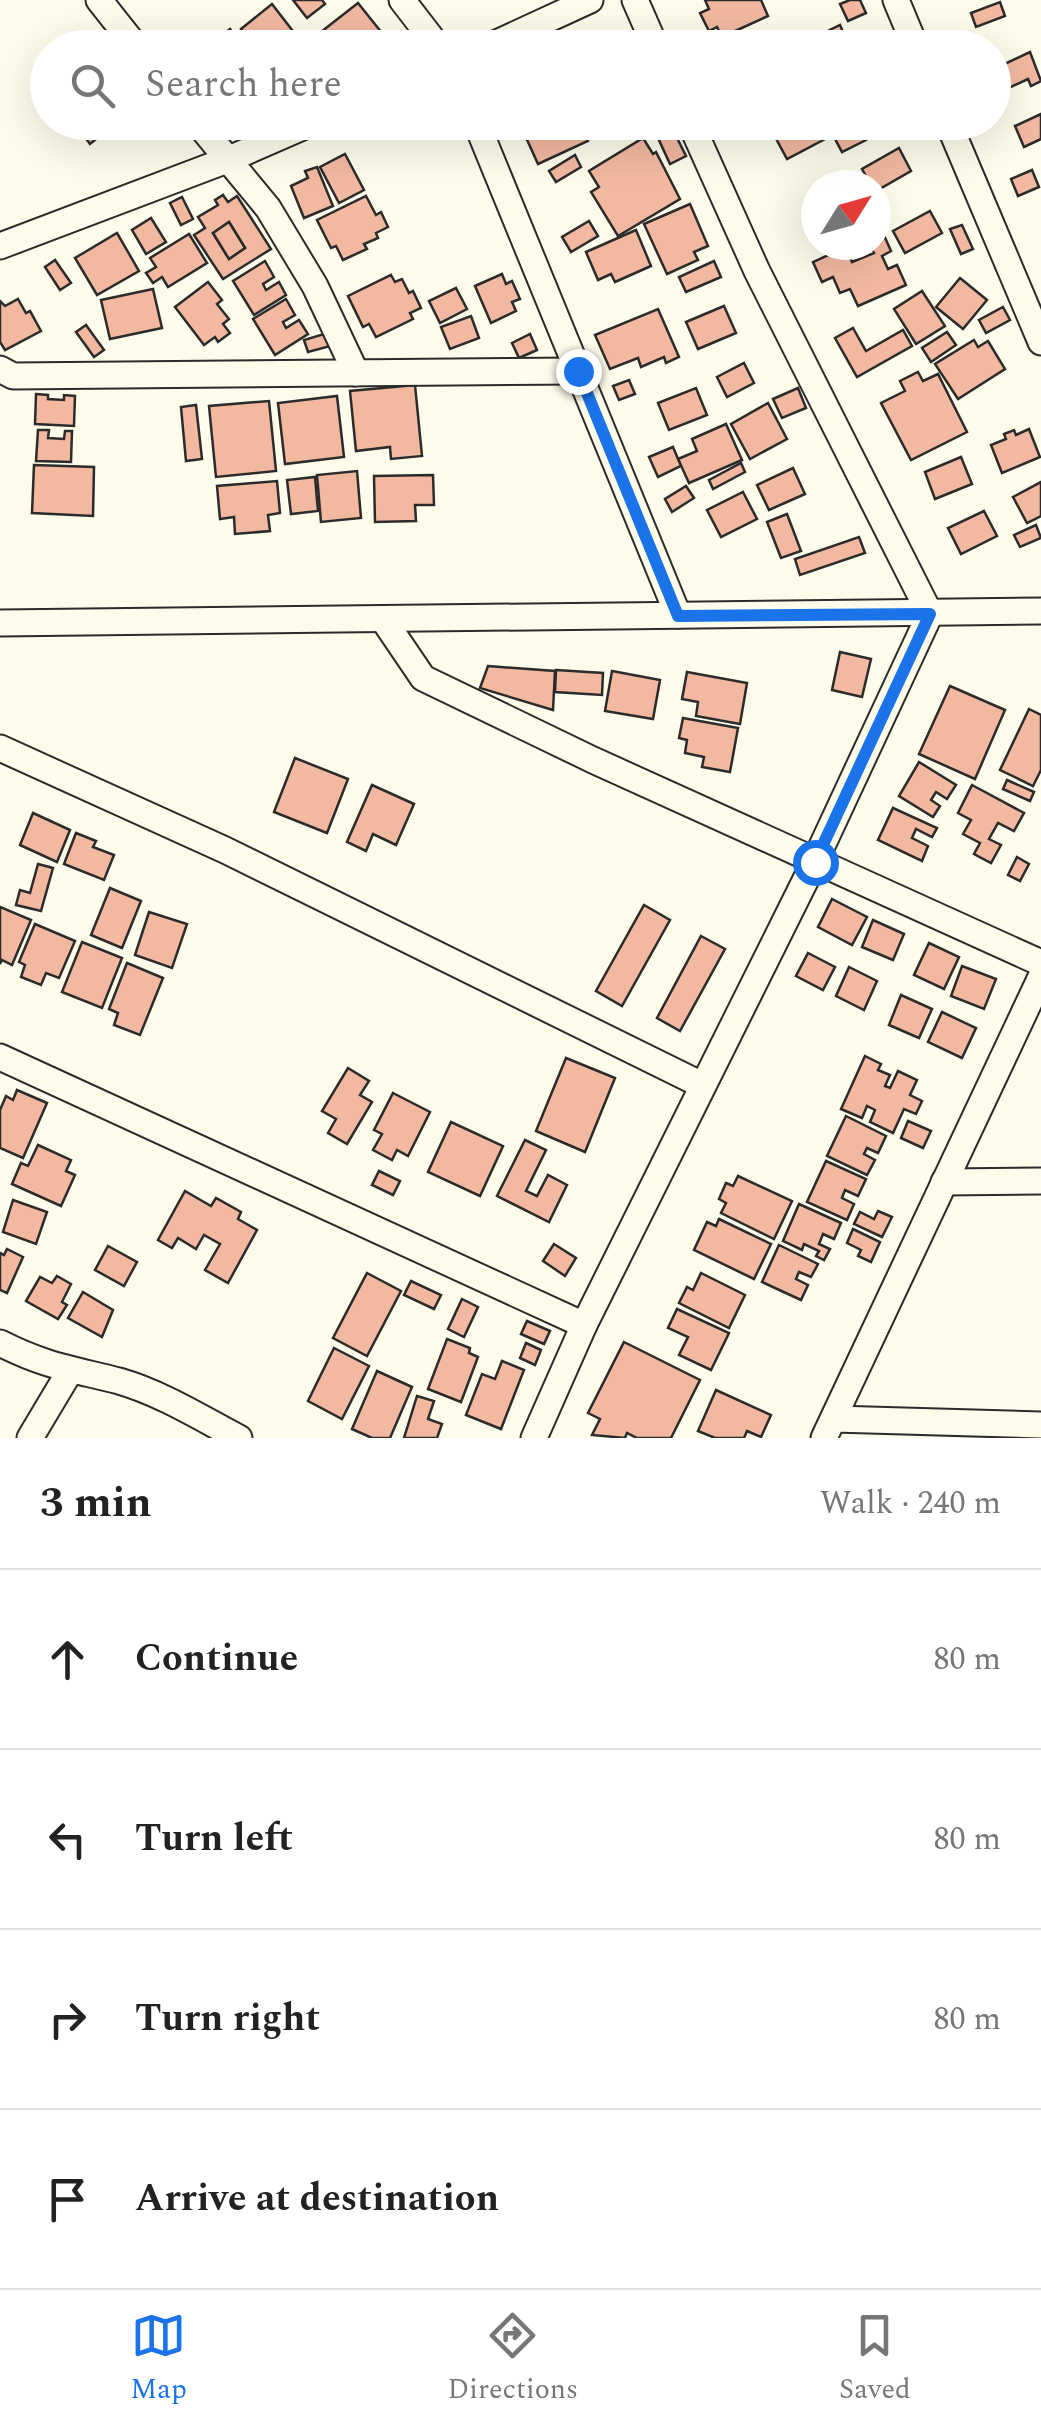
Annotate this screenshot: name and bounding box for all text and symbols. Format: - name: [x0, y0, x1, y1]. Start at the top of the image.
- search box: [30, 30, 1011, 140]
- text: Search here: [145, 56, 342, 114]
- icon: search: [65, 58, 120, 113]
- north arrow: [801, 170, 891, 260]
- route end: [556, 349, 602, 395]
- route start: [793, 840, 839, 886]
- text: 3 min: [40, 1472, 152, 1535]
- text: Walk · 240 m: [820, 1479, 1001, 1528]
- text: Continue: [135, 1630, 298, 1688]
- icon: ahead: [40, 1632, 95, 1687]
- text: 80 m: [933, 1635, 1001, 1684]
- text: Turn left: [135, 1810, 293, 1868]
- icon: left: [40, 1812, 95, 1867]
- text: 80 m: [933, 1815, 1001, 1864]
- text: Turn right: [135, 1990, 320, 2048]
- icon: right: [40, 1992, 95, 2047]
- text: 80 m: [933, 1995, 1001, 2044]
- text: Arrive at destination: [135, 2170, 499, 2228]
- icon: arrive: [40, 2172, 95, 2227]
- tab: Map: [130, 2308, 187, 2411]
- tab: Directions: [447, 2308, 578, 2411]
- tab: Saved: [839, 2308, 911, 2411]

